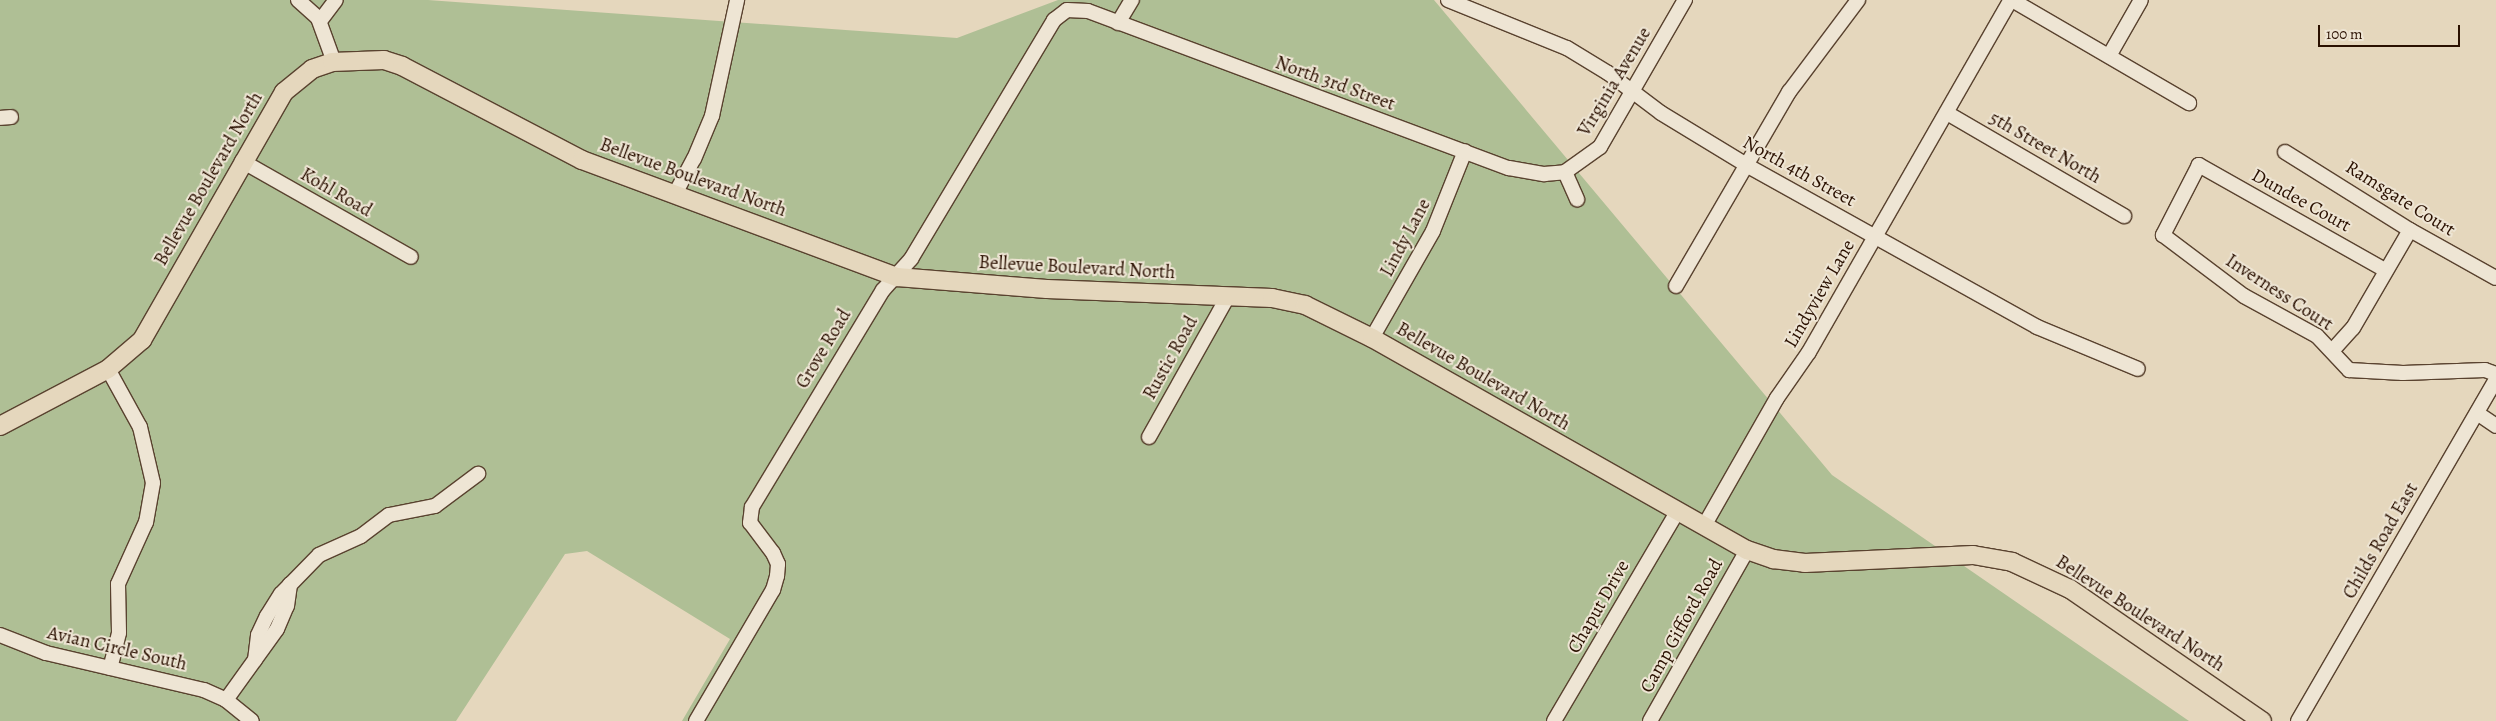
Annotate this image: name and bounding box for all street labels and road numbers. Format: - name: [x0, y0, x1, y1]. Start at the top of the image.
- street label: Virginia Avenue: [1573, 23, 1657, 141]
- street label: North 3rd Street: [1272, 52, 1398, 116]
- street label: Bellevue Boulevard North: [150, 88, 268, 270]
- street label: 5th Street North: [1985, 107, 2105, 189]
- street label: North 4th Street: [1739, 132, 1859, 212]
- street label: Bellevue Boulevard North: [597, 134, 789, 222]
- street label: Ramsgate Court: [2341, 156, 2459, 242]
- street label: Kohl Road: [296, 163, 376, 223]
- street label: Dundee Court: [2247, 164, 2355, 238]
- street label: Lindy Lane: [1376, 195, 1436, 281]
- street label: Lindyview Lane: [1780, 236, 1860, 352]
- street label: Inverness Court: [2221, 250, 2337, 336]
- street label: Bellevue Boulevard North: [978, 251, 1176, 285]
- street label: Grove Road: [791, 305, 857, 393]
- street label: Rustic Road: [1139, 312, 1203, 404]
- street label: Bellevue Boulevard North: [1392, 318, 1574, 436]
- street label: Childs Road East: [2338, 479, 2424, 603]
- street label: Bellevue Boulevard North: [2051, 551, 2229, 677]
- street label: Camp Gifford Road: [1636, 555, 1728, 697]
- street label: Chaput Drive: [1563, 556, 1635, 658]
- street label: Avian Circle South: [45, 622, 189, 676]

